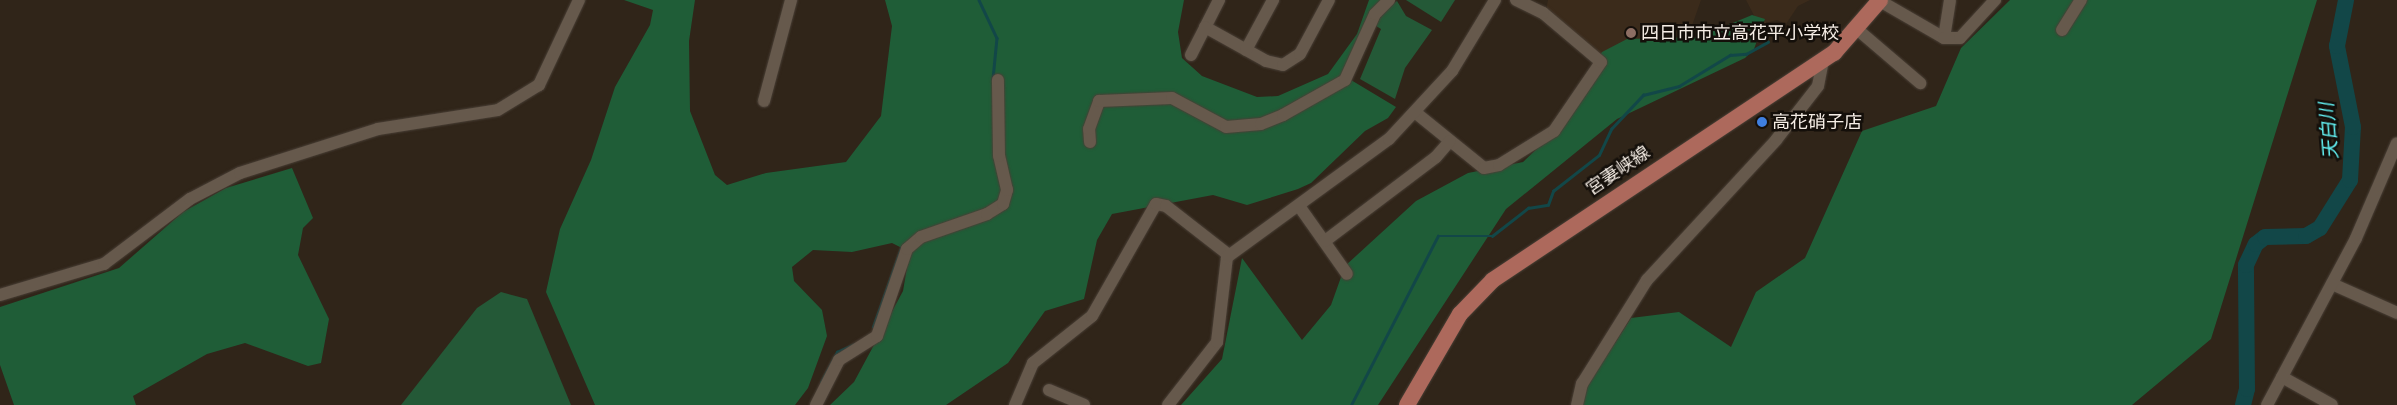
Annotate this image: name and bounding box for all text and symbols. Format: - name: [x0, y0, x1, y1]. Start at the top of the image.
- place label: 四日市市立高花平小学校: [1641, 22, 1839, 44]
- marker: 四日市市立高花平小学校: [1625, 27, 1637, 39]
- water label: 天白川: [2315, 102, 2343, 160]
- place label: 高花硝子店: [1772, 111, 1862, 133]
- marker: 高花硝子店: [1756, 116, 1768, 128]
- street label: 宮妻峡線: [1582, 142, 1654, 200]

